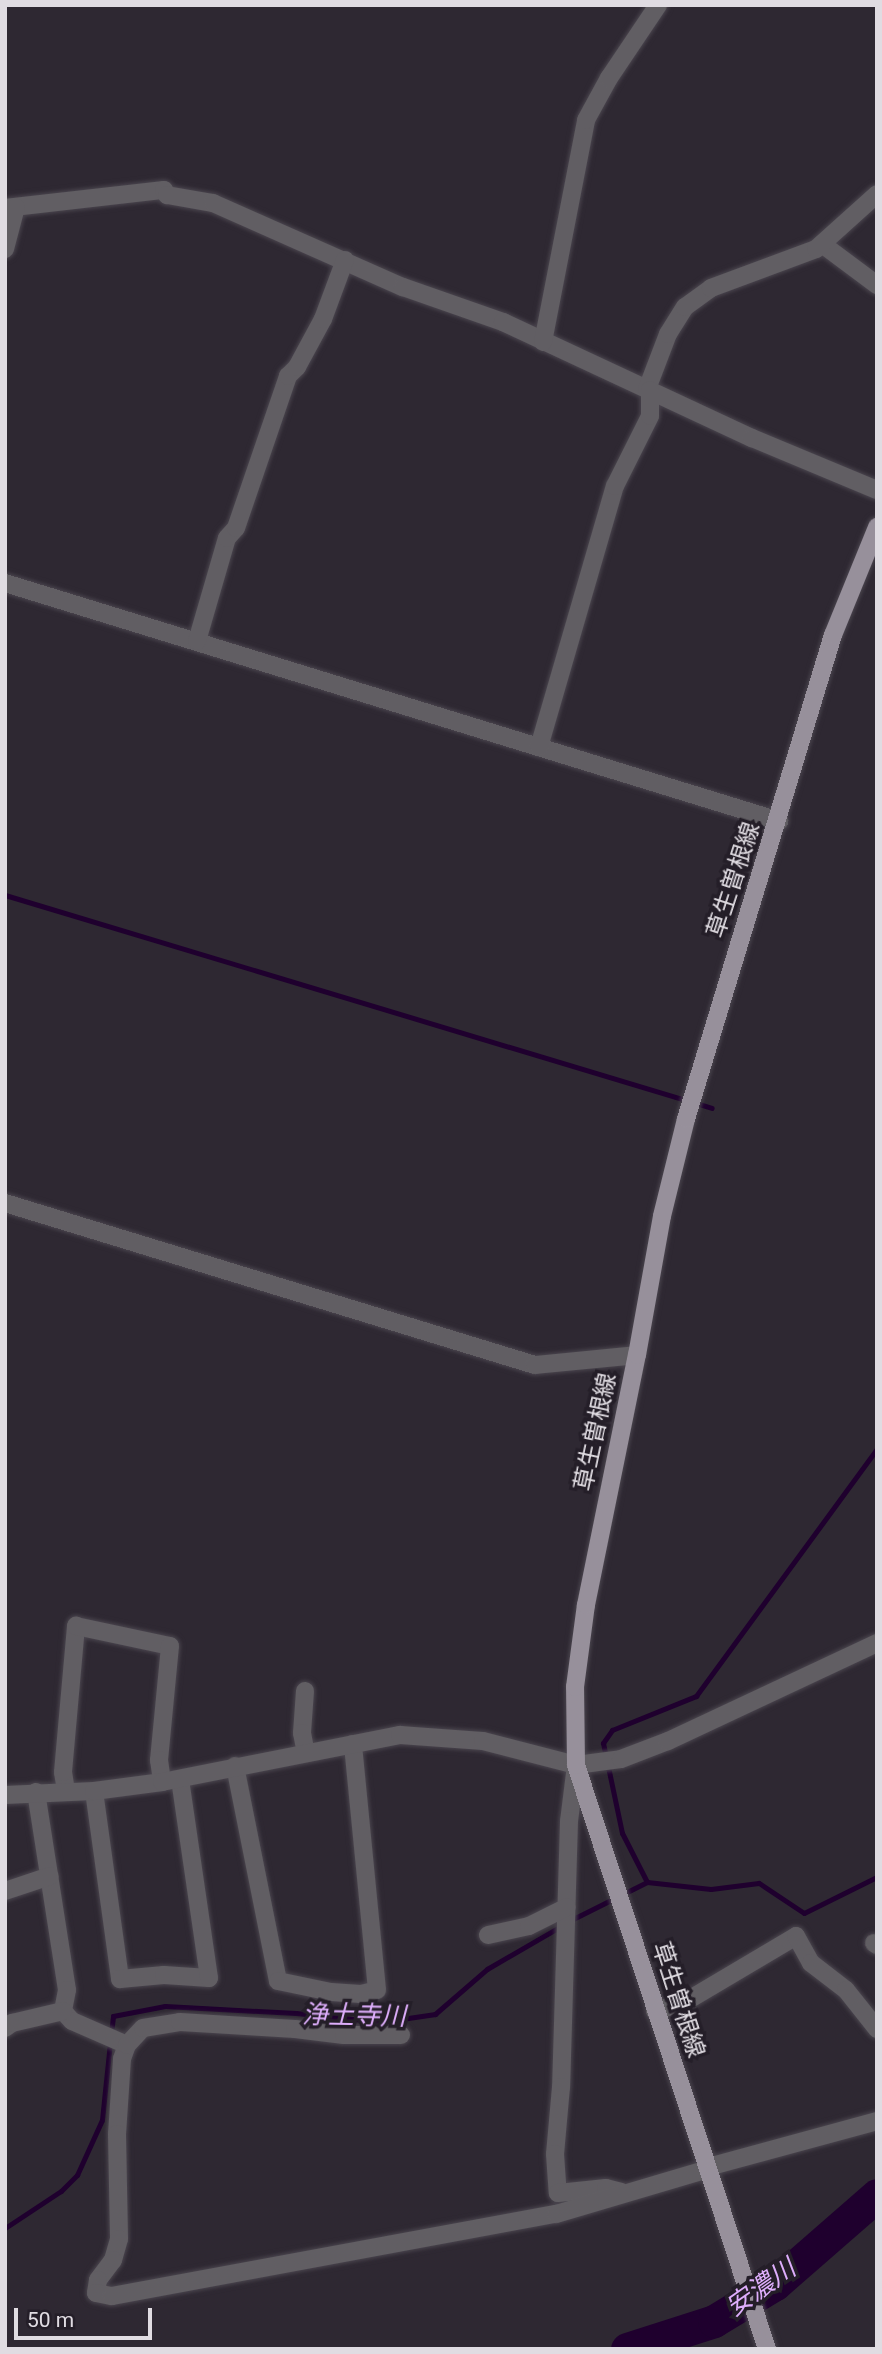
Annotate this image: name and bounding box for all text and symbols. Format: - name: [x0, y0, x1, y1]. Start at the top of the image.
- street label: 草生曽根線: [702, 818, 766, 942]
- street label: 草生曽根線: [569, 1370, 623, 1494]
- street label: 草生曽根線: [646, 1938, 710, 2062]
- water label: 浄土寺川: [302, 1999, 406, 2033]
- water label: 安濃川: [720, 2253, 802, 2323]
- scale bar: [18, 2294, 156, 2338]
- text: 50 m: [27, 2308, 74, 2332]

